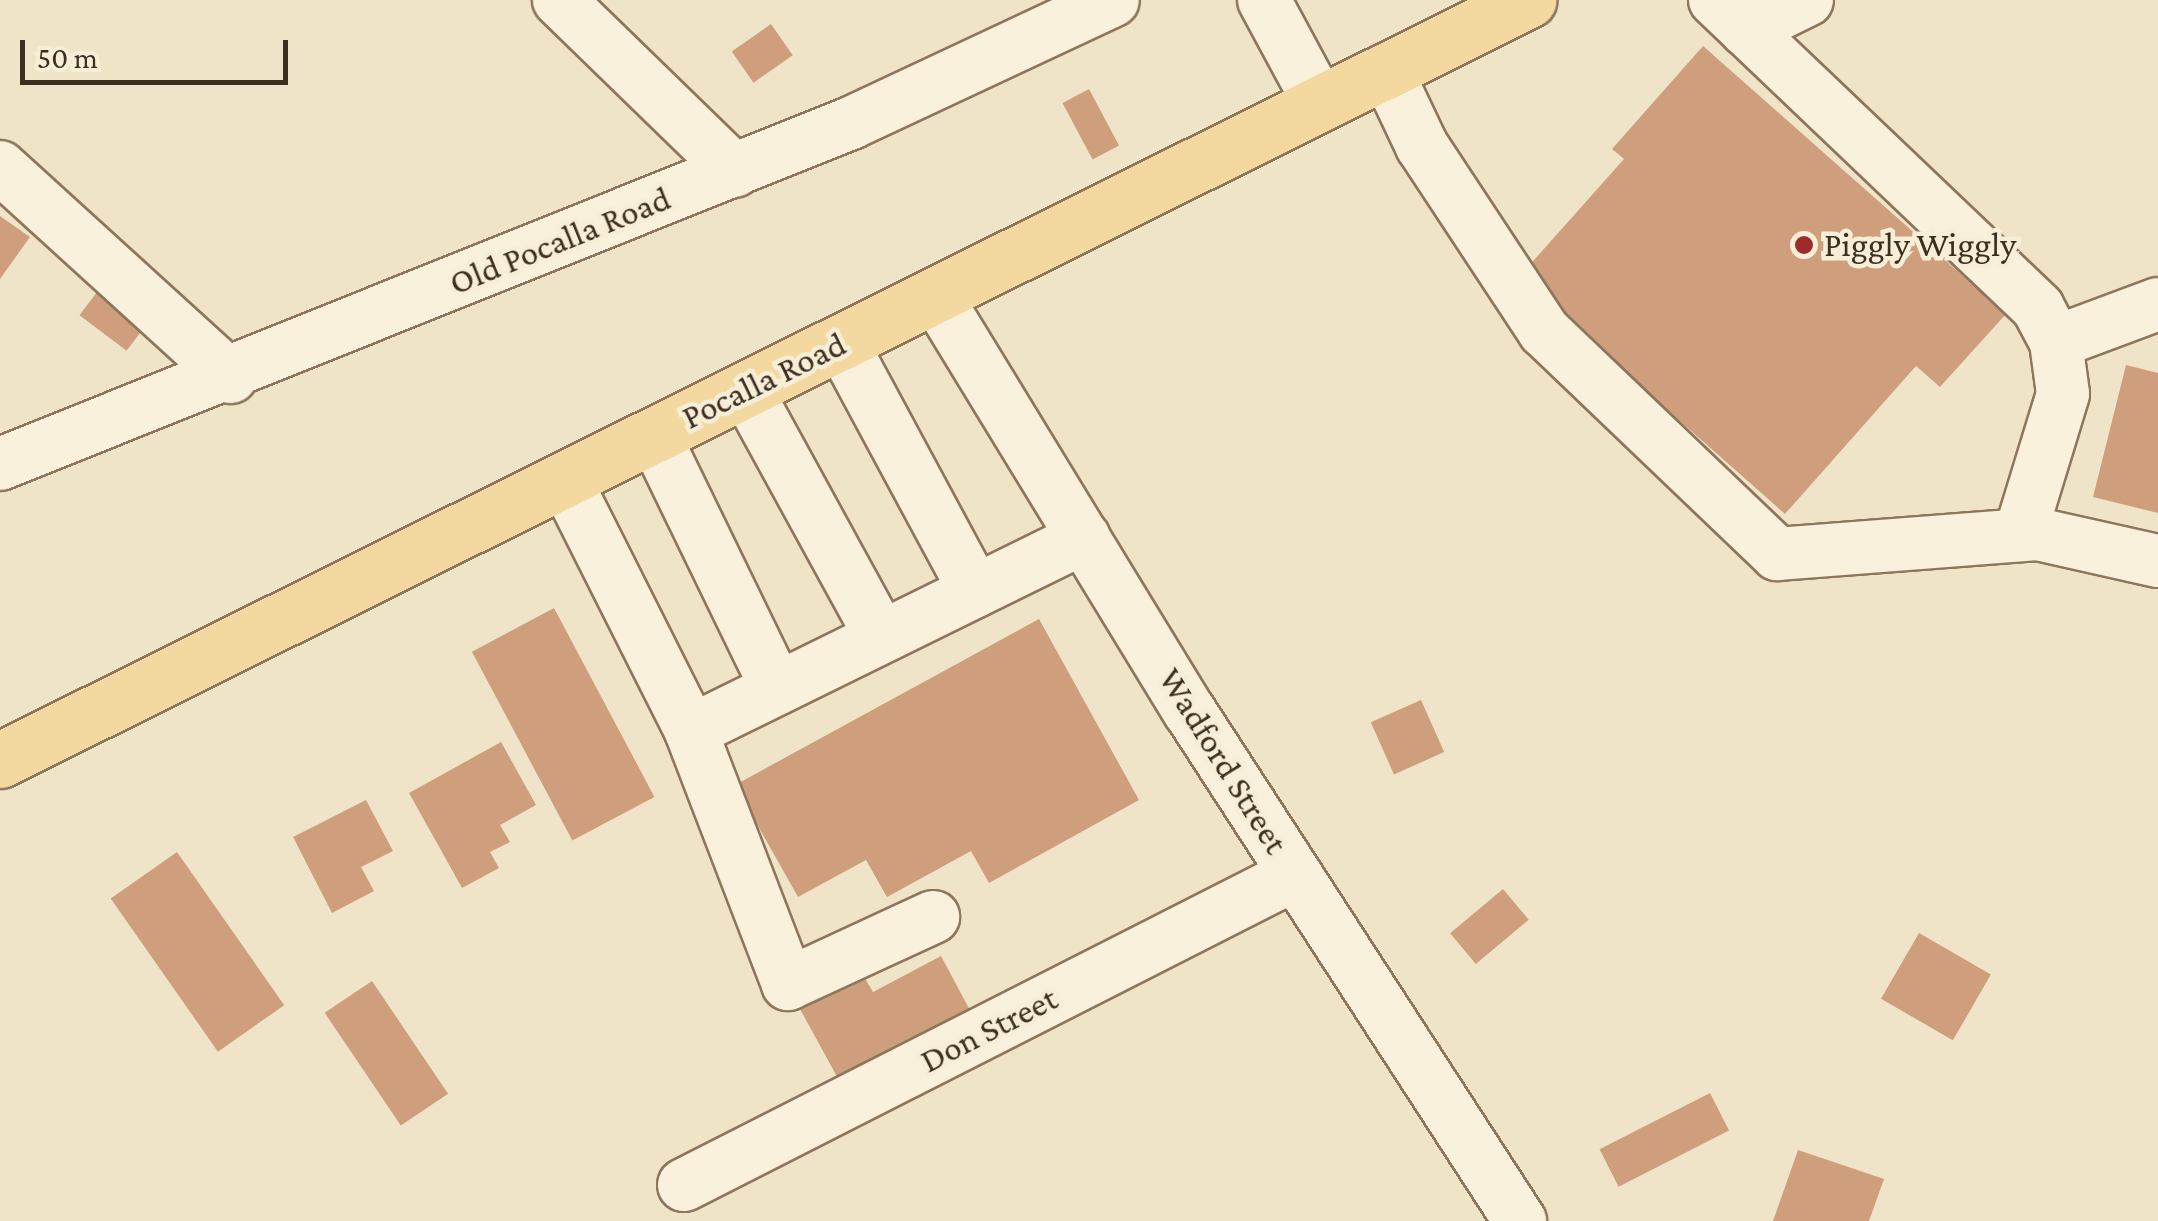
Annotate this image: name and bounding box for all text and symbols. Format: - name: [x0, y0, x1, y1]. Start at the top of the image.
- scale bar: [25, 20, 292, 82]
- text: 50 m: [37, 41, 98, 74]
- street label: Old Pocalla Road: [443, 178, 677, 304]
- place label: Piggly Wiggly: [1824, 224, 2016, 266]
- marker: Piggly Wiggly: [1793, 234, 1815, 256]
- street label: Pocalla Road: [675, 323, 853, 439]
- street label: Wadford Street: [1149, 660, 1297, 862]
- street label: Don Street: [914, 978, 1064, 1082]

